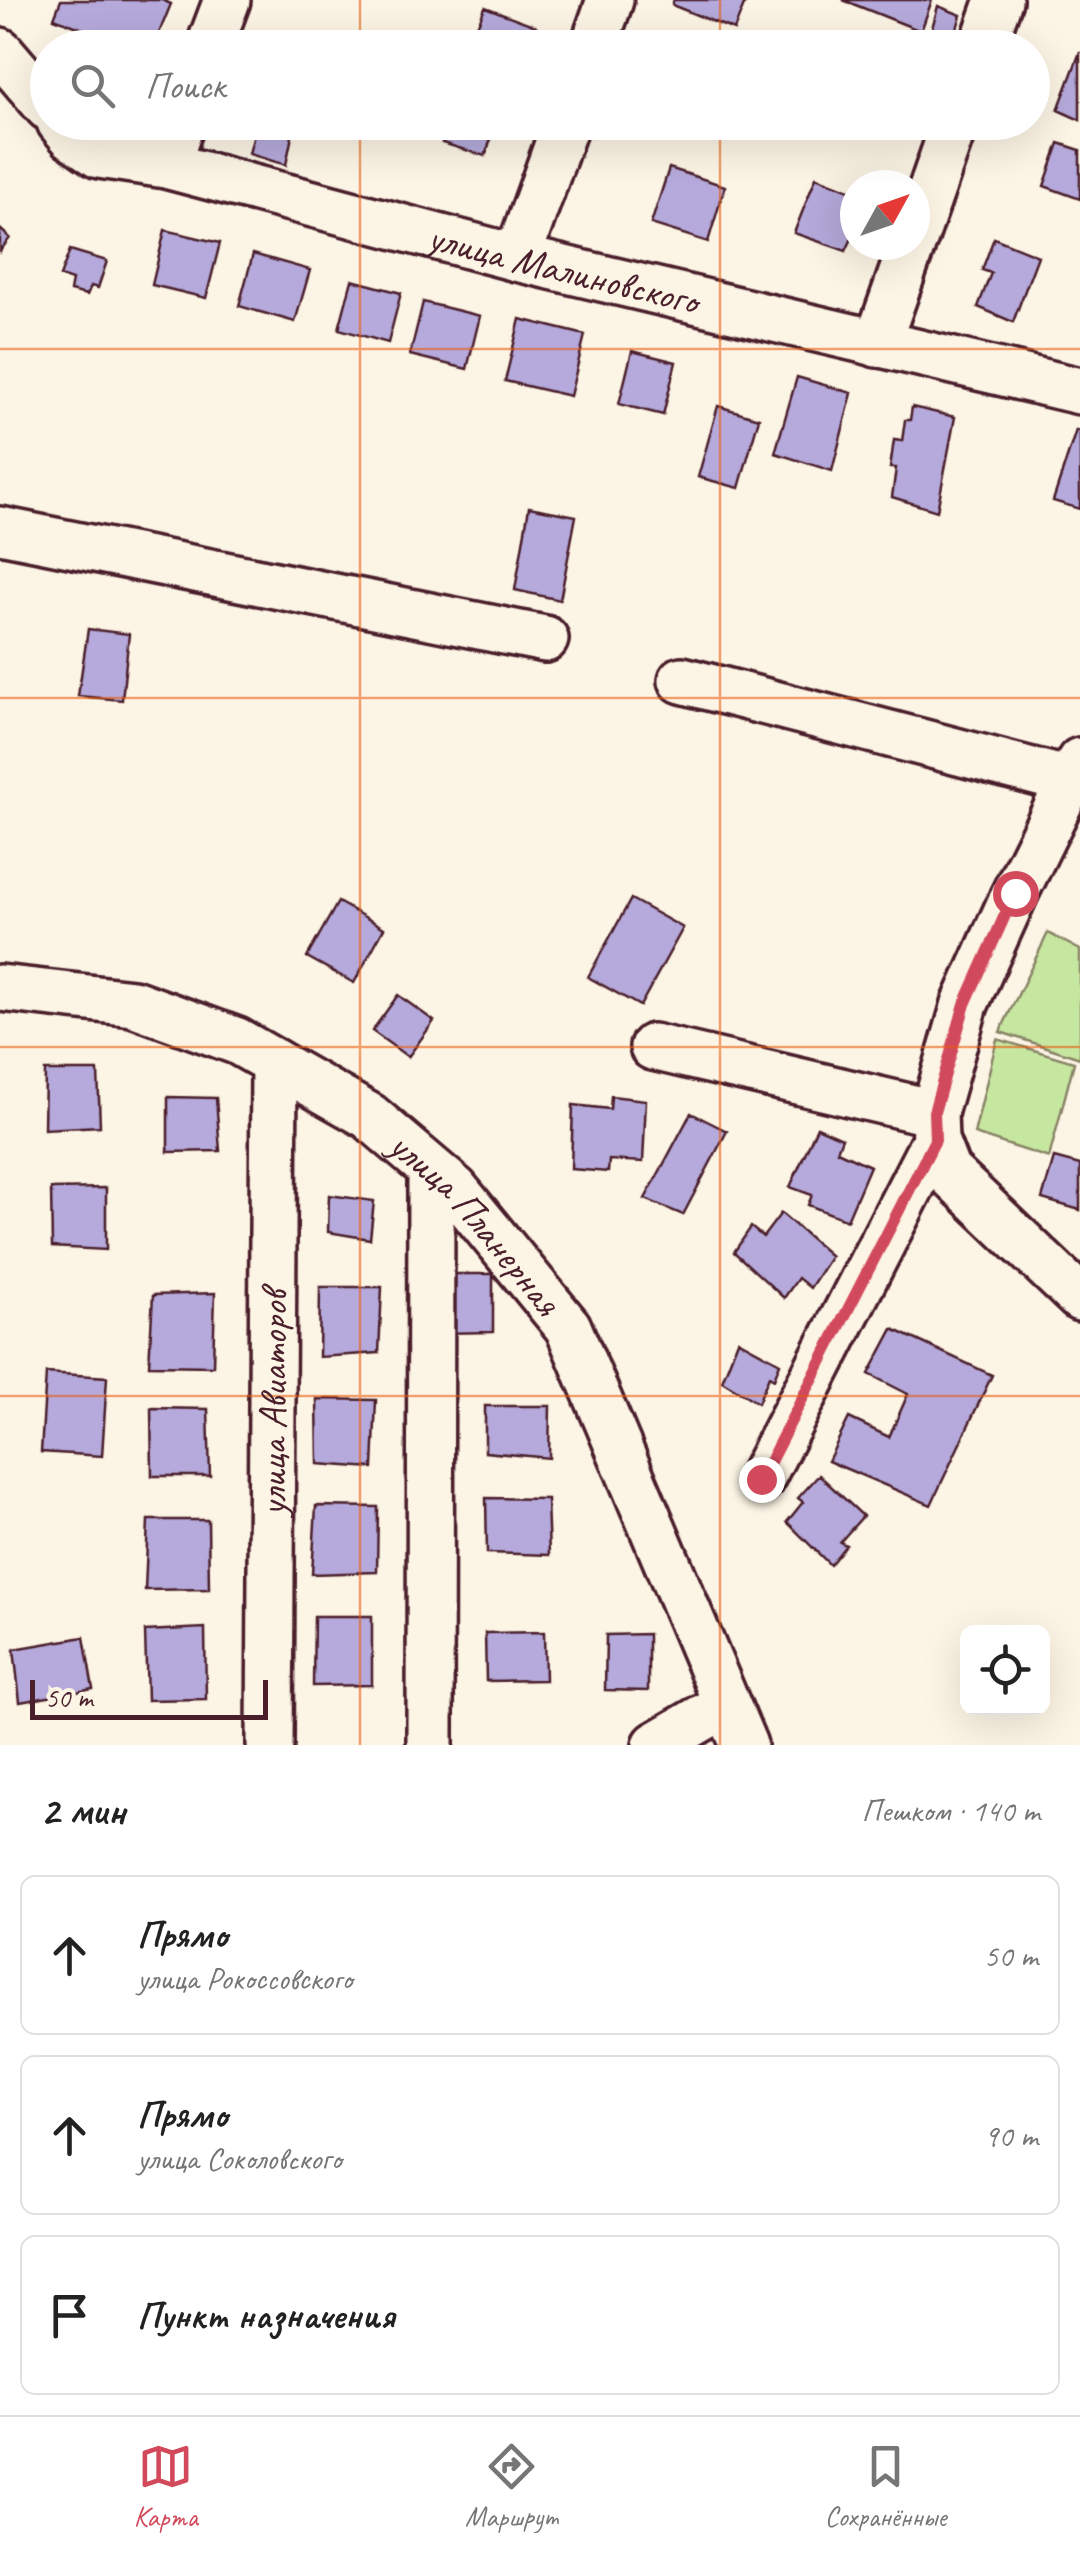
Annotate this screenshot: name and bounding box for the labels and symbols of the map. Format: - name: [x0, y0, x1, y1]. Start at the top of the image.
- north arrow: [840, 170, 930, 260]
- street label: улица Малиновского: [421, 211, 707, 327]
- route start: [993, 871, 1039, 917]
- street label: улица Планерная: [377, 1119, 573, 1327]
- street label: улица Авиаторов: [247, 1282, 299, 1518]
- route end: [739, 1457, 785, 1503]
- scale bar: [30, 1675, 268, 1720]

